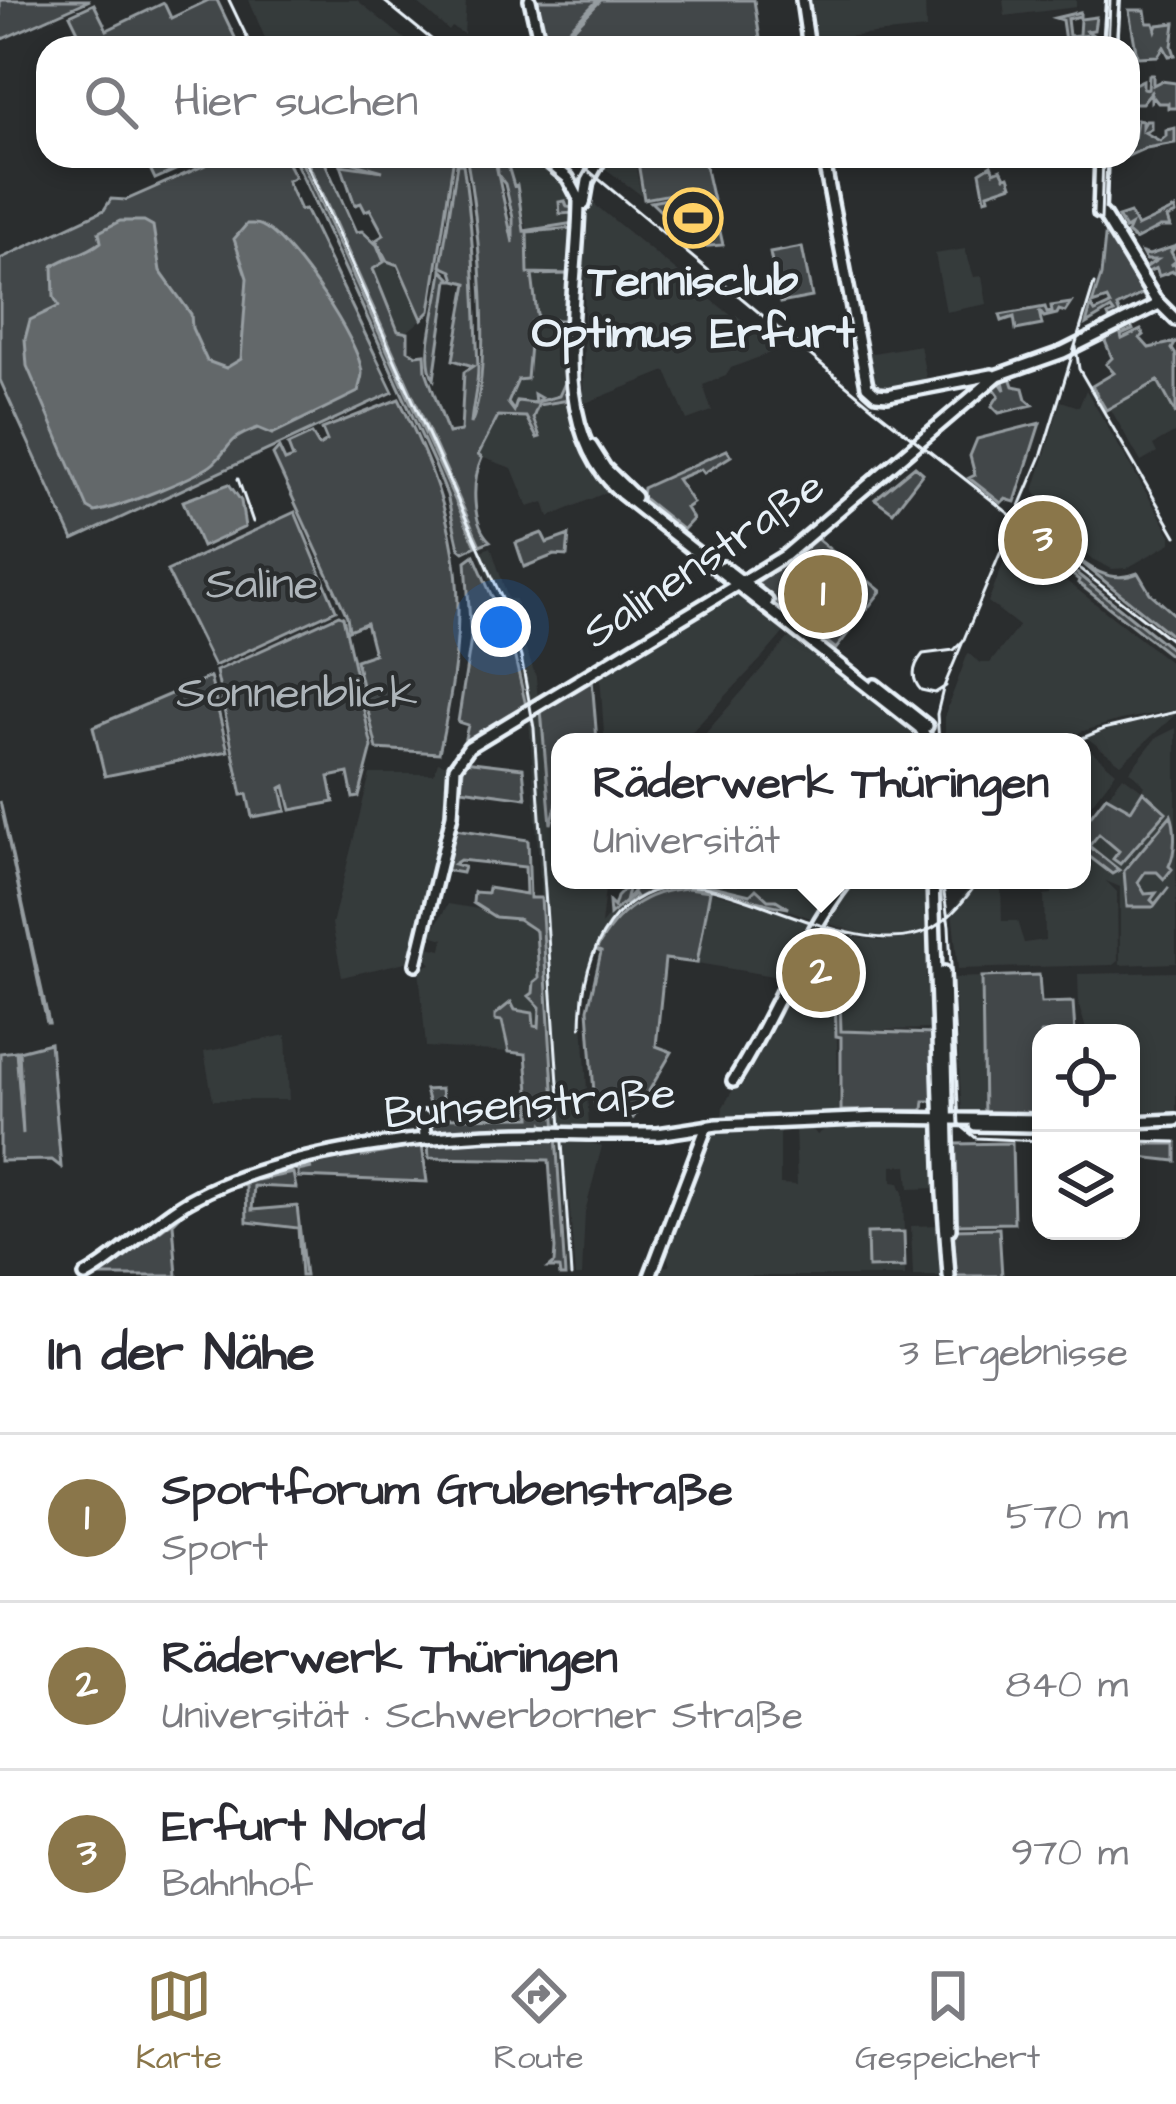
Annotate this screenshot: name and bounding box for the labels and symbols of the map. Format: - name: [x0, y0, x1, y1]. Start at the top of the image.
- sports icon: Tennisclub Optimus Erfurt: [662, 187, 724, 249]
- place label: Tennisclub Optimus Erfurt: [532, 251, 855, 365]
- street label: Salinenstraße: [571, 456, 837, 664]
- pin: 3: [1004, 495, 1082, 585]
- pin: 1: [784, 549, 862, 639]
- park label: Saline: [206, 554, 318, 616]
- your location: [471, 597, 531, 657]
- park label: Sonnenblick: [176, 663, 418, 725]
- pin: 2: [782, 928, 860, 1018]
- street label: Bunsenstraße: [382, 1063, 678, 1145]

